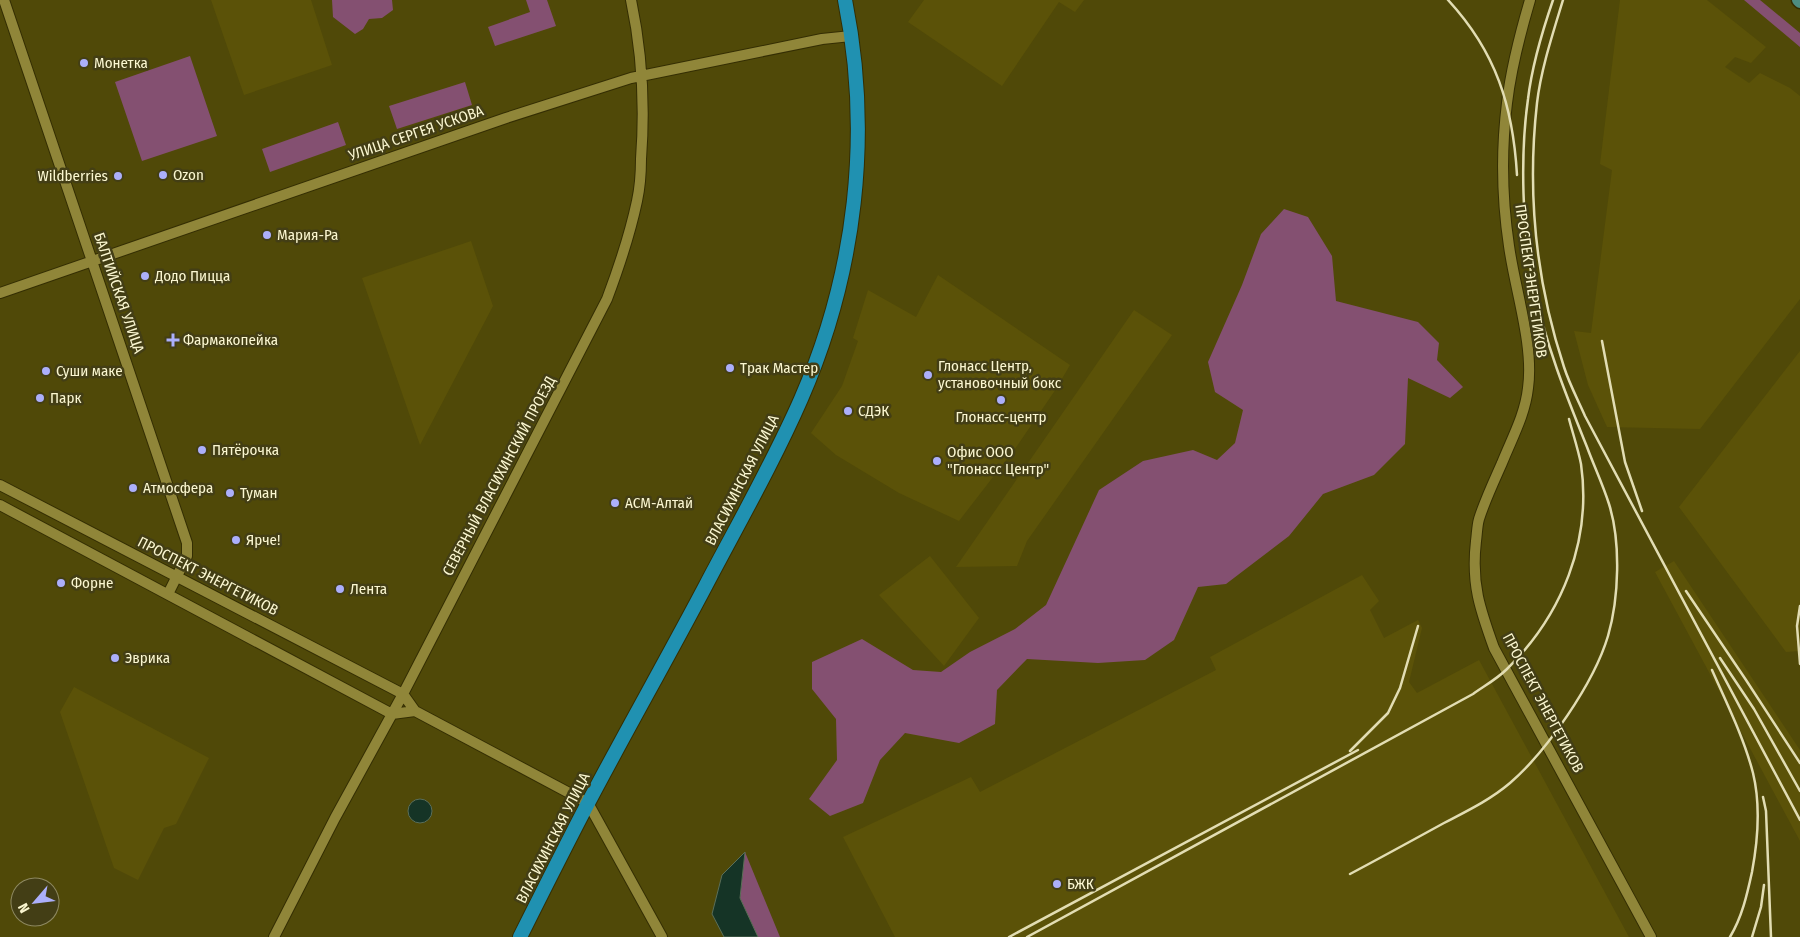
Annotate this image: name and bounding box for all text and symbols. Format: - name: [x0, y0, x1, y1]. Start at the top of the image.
- place label: Монетка: [94, 54, 148, 72]
- marker: Монетка: [78, 57, 90, 69]
- street label: УЛИЦА СЕРГЕЯ УСКОВА: [345, 101, 486, 165]
- place label: Ozon: [173, 166, 204, 184]
- place label: Wildberries: [38, 167, 108, 185]
- marker: Ozon: [157, 169, 169, 181]
- marker: Wildberries: [112, 170, 124, 182]
- street label: ПРОСПЕКТ ЭНЕРГЕТИКОВ: [1511, 203, 1551, 359]
- place label: Мария-Ра: [277, 226, 338, 244]
- marker: Мария-Ра: [261, 229, 273, 241]
- street label: БАЛТИЙСКАЯ УЛИЦА: [90, 230, 148, 356]
- place label: Додо Пицца: [154, 267, 230, 285]
- marker: Додо Пицца: [139, 270, 151, 282]
- place label: Фармакопейка: [183, 331, 278, 349]
- marker: Фармакопейка: [167, 334, 179, 346]
- place label: Глонасс Центр, установочный бокс: [938, 357, 1062, 392]
- place label: Трак Мастер: [740, 359, 818, 377]
- place label: Суши маке: [56, 362, 123, 380]
- marker: Трак Мастер: [724, 362, 736, 374]
- marker: Суши маке: [40, 365, 52, 377]
- marker: Глонасс Центр, установочный бокс: [922, 369, 934, 381]
- street label: СЕВЕРНЫЙ ВЛАСИХИНСКИЙ ПРОЕЗД: [439, 373, 559, 579]
- place label: Парк: [50, 389, 81, 407]
- marker: Парк: [34, 392, 46, 404]
- marker: Глонасс-центр: [995, 394, 1007, 406]
- place label: СДЭК: [858, 402, 889, 420]
- marker: СДЭК: [842, 405, 854, 417]
- place label: Глонасс-центр: [955, 408, 1047, 426]
- street label: ВЛАСИХИНСКАЯ УЛИЦА: [701, 412, 783, 548]
- place label: Пятёрочка: [212, 441, 279, 459]
- place label: Офис ООО "Глонасс Центр": [947, 443, 1049, 478]
- marker: Пятёрочка: [196, 444, 208, 456]
- marker: Офис ООО "Глонасс Центр": [931, 455, 943, 467]
- place label: Атмосфера: [143, 479, 213, 497]
- marker: Атмосфера: [127, 482, 139, 494]
- place label: Туман: [240, 484, 277, 502]
- marker: Туман: [224, 487, 236, 499]
- place label: АСМ-Алтай: [625, 494, 693, 512]
- marker: АСМ-Алтай: [609, 497, 621, 509]
- place label: Ярче!: [246, 531, 280, 549]
- street label: ПРОСПЕКТ ЭНЕРГЕТИКОВ: [135, 533, 281, 619]
- marker: Ярче!: [230, 534, 242, 546]
- place label: Форне: [71, 574, 113, 592]
- marker: Форне: [55, 577, 67, 589]
- place label: Лента: [350, 580, 387, 598]
- marker: Лента: [334, 583, 346, 595]
- street label: ПРОСПЕКТ ЭНЕРГЕТИКОВ: [1499, 630, 1587, 776]
- place label: Эврика: [125, 649, 170, 667]
- marker: Эврика: [109, 652, 121, 664]
- street label: ВЛАСИХИНСКАЯ УЛИЦА: [512, 770, 594, 906]
- place label: БЖК: [1067, 875, 1094, 893]
- north arrow: [10, 877, 60, 927]
- marker: БЖК: [1051, 878, 1063, 890]
- text: N: [14, 900, 33, 916]

